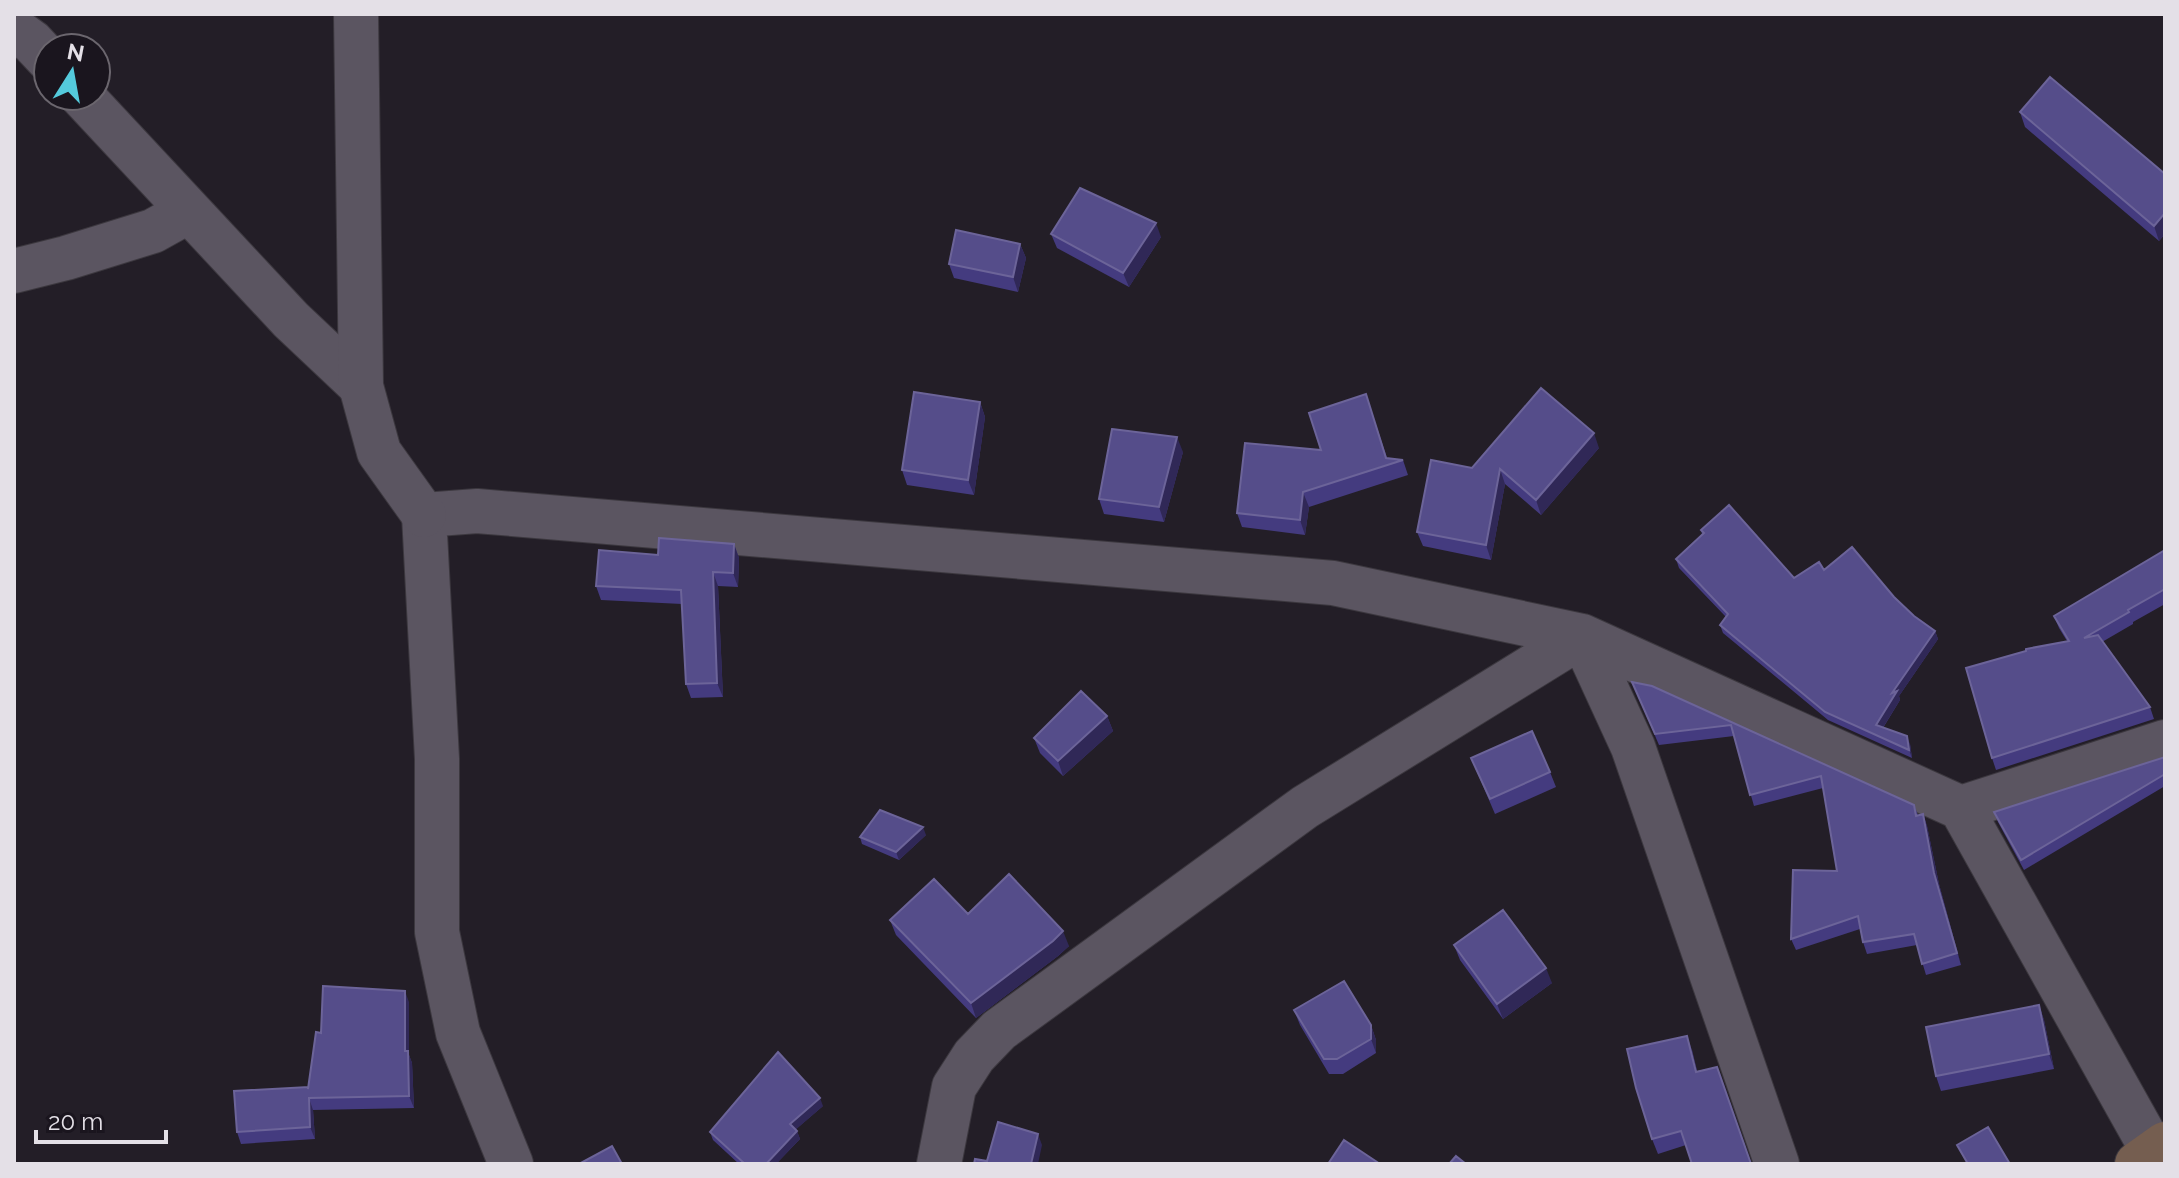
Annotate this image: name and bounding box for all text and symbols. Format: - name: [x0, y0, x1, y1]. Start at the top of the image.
- north arrow: [32, 32, 112, 112]
- text: N: [65, 38, 87, 67]
- scale bar: [36, 1094, 166, 1144]
- text: 20 m: [48, 1107, 103, 1136]

